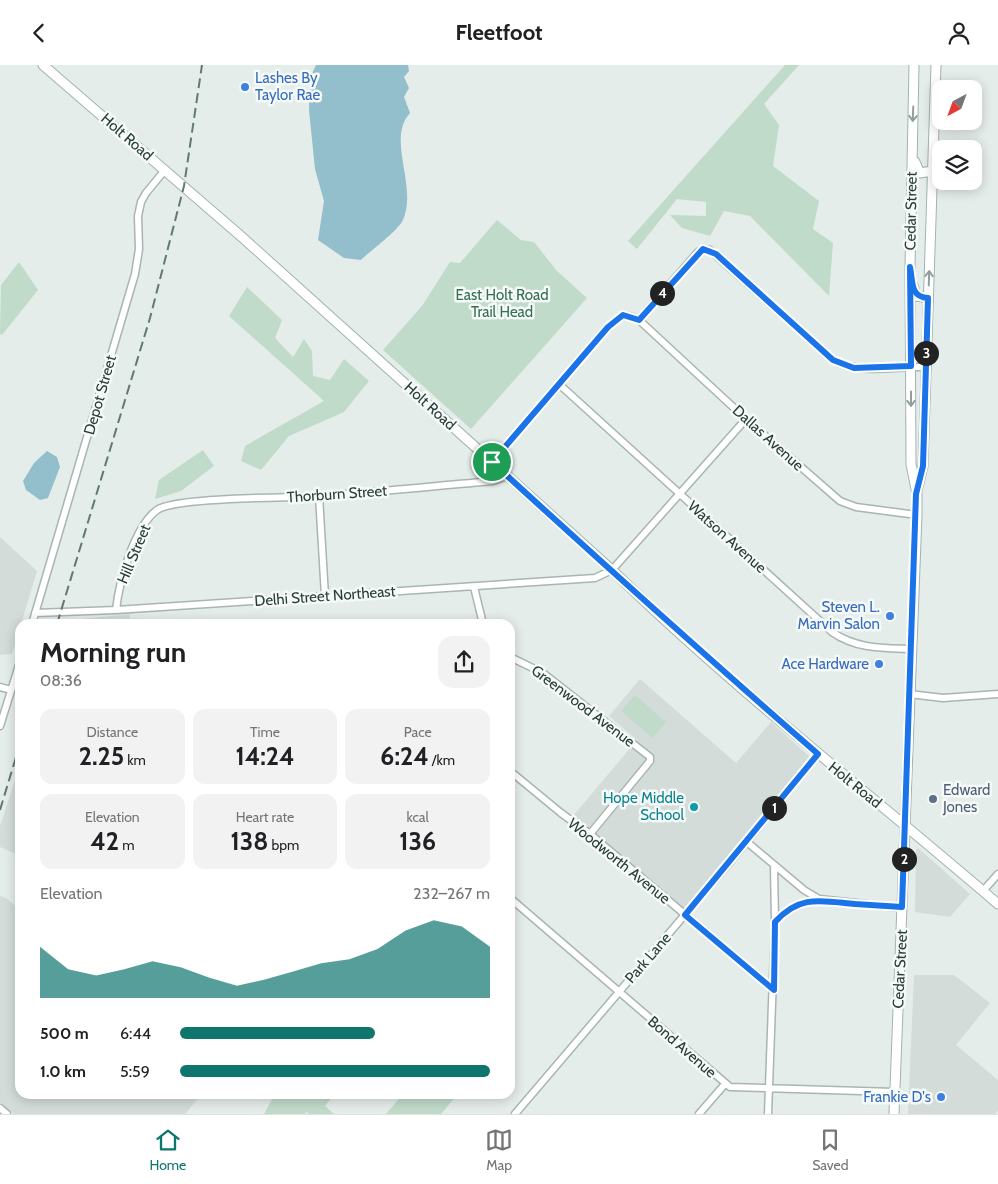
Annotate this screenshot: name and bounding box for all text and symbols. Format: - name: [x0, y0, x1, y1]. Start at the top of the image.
- icon: back: [25, 19, 53, 47]
- text: Fleetfoot: [455, 19, 543, 46]
- icon: person: [945, 19, 973, 47]
- place label: Lashes By Taylor Rae: [255, 69, 321, 104]
- north arrow: [932, 80, 982, 130]
- map controls: [932, 80, 982, 190]
- marker: Lashes By Taylor Rae: [239, 81, 251, 93]
- one-way arrow: [908, 105, 918, 121]
- street label: Holt Road: [97, 110, 157, 164]
- button: layers: [932, 140, 982, 190]
- street label: Cedar Street: [901, 171, 921, 251]
- one-way arrow: [924, 270, 933, 286]
- pin: 4: [650, 281, 674, 305]
- text: 4: [658, 284, 667, 302]
- park label: East Holt Road Trail Head: [455, 286, 549, 321]
- pin: 3: [914, 341, 938, 365]
- text: 3: [923, 344, 930, 362]
- street label: Depot Street: [80, 353, 120, 437]
- street label: Holt Road: [401, 378, 459, 434]
- one-way arrow: [906, 390, 916, 406]
- street label: Dallas Avenue: [729, 401, 807, 475]
- pin: [471, 441, 513, 483]
- icon: arrive: [478, 448, 506, 476]
- street label: Thorburn Street: [286, 482, 388, 506]
- street label: Watson Avenue: [684, 497, 770, 577]
- street label: Hill Street: [113, 522, 155, 586]
- street label: Delhi Street Northeast: [254, 582, 396, 610]
- place label: Steven L. Marvin Salon: [798, 598, 880, 633]
- marker: Steven L. Marvin Salon: [884, 610, 896, 622]
- text: Morning run: [40, 635, 186, 669]
- button: share: [438, 636, 490, 688]
- place label: Ace Hardware: [781, 655, 869, 673]
- marker: Ace Hardware: [873, 658, 885, 670]
- street label: Greenwood Avenue: [528, 661, 638, 751]
- text: 08:36: [40, 671, 82, 690]
- text: Distance: [87, 723, 138, 741]
- text: Time: [250, 723, 280, 741]
- text: Pace: [404, 723, 432, 741]
- text: 2.25: [79, 741, 124, 771]
- text: 14:24: [235, 741, 295, 771]
- text: 6:24: [380, 741, 429, 771]
- text: km: [124, 751, 146, 769]
- text: /km: [429, 751, 455, 769]
- street label: Holt Road: [825, 758, 885, 812]
- place label: Edward Jones: [942, 781, 990, 816]
- place label: Hope Middle School: [603, 789, 684, 824]
- marker: Edward Jones: [927, 793, 939, 805]
- pin: 1: [762, 795, 786, 821]
- text: 1: [772, 799, 777, 817]
- marker: Hope Middle School: [688, 801, 700, 813]
- text: Elevation: [85, 808, 140, 826]
- text: Heart rate: [236, 808, 294, 826]
- text: kcal: [406, 808, 429, 826]
- street label: Woodworth Avenue: [564, 814, 674, 908]
- text: 42: [90, 826, 119, 856]
- text: 138: [231, 826, 268, 856]
- text: 136: [399, 826, 436, 856]
- text: m: [119, 836, 134, 854]
- text: bpm: [268, 836, 299, 854]
- pin: 2: [892, 847, 916, 871]
- text: 2: [901, 850, 908, 868]
- text: Elevation: [40, 884, 103, 903]
- text: 232–267 m: [413, 884, 490, 903]
- street label: Park Lane: [621, 929, 675, 987]
- street label: Cedar Street: [889, 929, 911, 1009]
- street label: Bond Avenue: [644, 1012, 720, 1082]
- text: 500 m: [40, 1024, 89, 1043]
- text: 6:44: [120, 1024, 151, 1043]
- text: 1.0 km: [40, 1062, 86, 1081]
- text: 5:59: [120, 1062, 150, 1081]
- place label: Frankie D's: [863, 1088, 931, 1106]
- marker: Frankie D's: [935, 1091, 947, 1103]
- tab: Home: [149, 1126, 186, 1174]
- tab: Map: [485, 1126, 513, 1174]
- tab: Saved: [812, 1126, 849, 1174]

